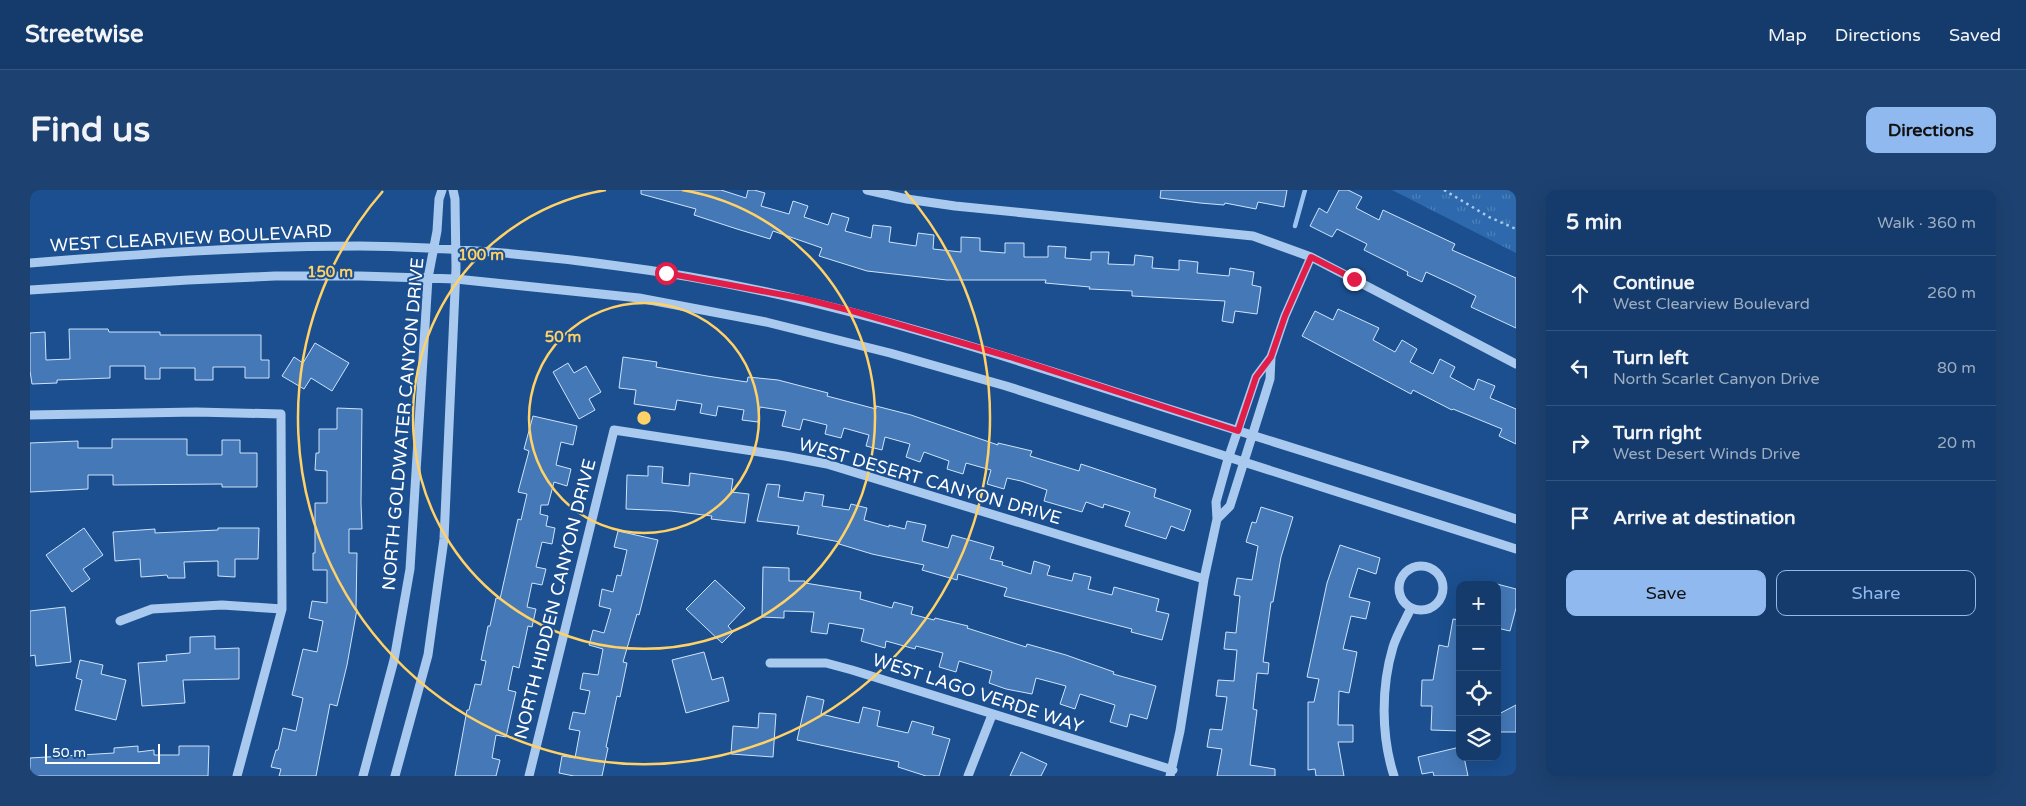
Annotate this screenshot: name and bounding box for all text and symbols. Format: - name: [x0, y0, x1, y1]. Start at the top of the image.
- text: Streetwise: [25, 20, 144, 49]
- text: Map: [1768, 24, 1807, 46]
- text: Directions: [1835, 24, 1921, 46]
- text: Saved: [1949, 24, 2001, 46]
- button: Directions: [1866, 107, 1996, 153]
- text: Find us: [30, 109, 150, 151]
- text: 5 min: [1566, 210, 1622, 235]
- text: Walk · 360 m: [1877, 213, 1976, 233]
- street label: WEST CLEARVIEW BOULEVARD: [49, 220, 333, 256]
- text: 100 m: [458, 246, 504, 264]
- street label: NORTH GOLDWATER CANYON DRIVE: [377, 257, 429, 591]
- route start: [655, 262, 678, 285]
- text: 150 m: [307, 263, 353, 281]
- route end: [1343, 268, 1366, 291]
- text: Continue: [1613, 272, 1695, 294]
- icon: ahead: [1566, 279, 1594, 307]
- text: 260 m: [1927, 283, 1976, 303]
- text: West Clearview Boulevard: [1613, 294, 1810, 314]
- text: 50 m: [545, 328, 581, 346]
- text: Turn left: [1613, 347, 1689, 369]
- icon: left: [1566, 354, 1594, 382]
- text: 80 m: [1937, 358, 1976, 378]
- text: North Scarlet Canyon Drive: [1613, 369, 1820, 389]
- centre of rings: [635, 409, 653, 427]
- text: Turn right: [1613, 422, 1701, 444]
- icon: right: [1566, 429, 1594, 457]
- street label: WEST DESERT CANYON DRIVE: [796, 433, 1064, 529]
- text: 20 m: [1937, 433, 1976, 453]
- text: West Desert Winds Drive: [1613, 444, 1800, 464]
- street label: NORTH HIDDEN CANYON DRIVE: [509, 457, 601, 741]
- icon: arrive: [1566, 504, 1594, 532]
- text: Arrive at destination: [1613, 507, 1796, 529]
- button: Save: [1566, 570, 1766, 616]
- button: Share: [1776, 570, 1976, 616]
- map controls: [1456, 581, 1501, 761]
- button: +: [1456, 581, 1501, 626]
- button: −: [1456, 626, 1501, 671]
- street label: WEST LAGO VERDE WAY: [870, 648, 1087, 738]
- button: locate: [1456, 671, 1501, 716]
- button: layers: [1456, 716, 1501, 761]
- scale bar: [45, 741, 160, 764]
- text: 50 m: [52, 744, 86, 761]

